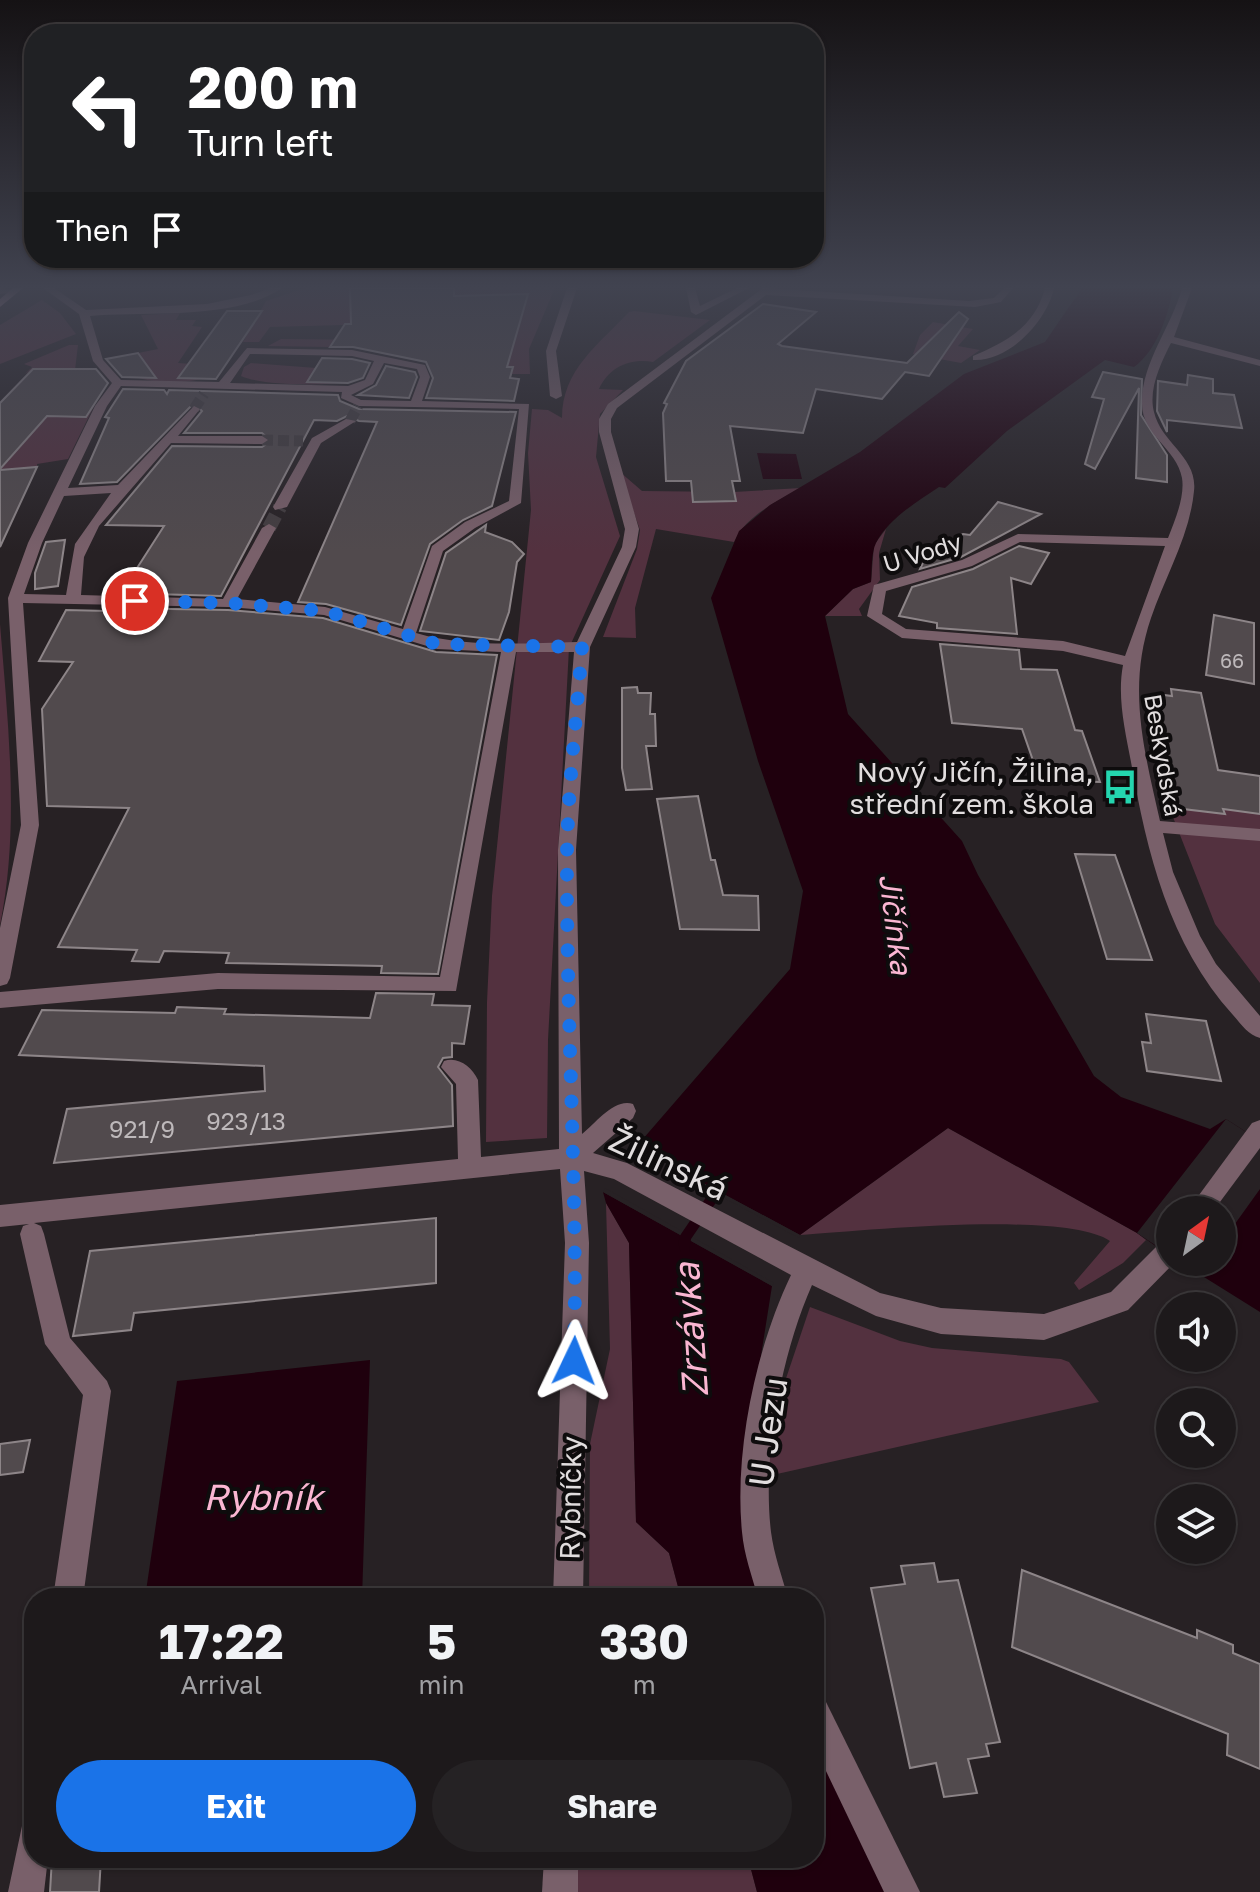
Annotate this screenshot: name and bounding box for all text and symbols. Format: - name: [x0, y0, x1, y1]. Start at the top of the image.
- text: 200 m: [188, 53, 358, 120]
- icon: left: [56, 56, 160, 160]
- text: Turn left: [188, 121, 334, 164]
- icon: arrive: [145, 208, 189, 252]
- text: Then: [56, 212, 129, 248]
- street label: U Vody: [879, 526, 965, 578]
- pin: [101, 567, 169, 635]
- icon: arrive: [113, 579, 157, 623]
- house number: 66: [1220, 648, 1244, 672]
- street label: Beskydská: [1139, 692, 1189, 818]
- place label: Nový Jičín, Žilina, střední zem. škola: [849, 755, 1094, 820]
- bus stop icon: Nový Jičín, Žilina, střední zem. škola: [1101, 768, 1139, 806]
- water label: Jičínka: [872, 872, 920, 977]
- house number: 923/13: [206, 1106, 286, 1135]
- house number: 921/9: [109, 1114, 175, 1143]
- street label: Žilinská: [603, 1118, 735, 1208]
- north arrow: [1156, 1196, 1236, 1276]
- map controls: [1156, 1196, 1236, 1564]
- water label: Zrzávka: [664, 1260, 716, 1399]
- button: sound: [1156, 1292, 1236, 1372]
- position arrow: [532, 1319, 616, 1403]
- street label: U Jezu: [740, 1375, 794, 1489]
- button: search: [1156, 1388, 1236, 1468]
- street label: Rybníčky: [552, 1436, 588, 1560]
- water label: Rybník: [203, 1475, 326, 1518]
- button: layers: [1156, 1484, 1236, 1564]
- text: 17:22: [159, 1612, 284, 1670]
- text: 5: [427, 1612, 456, 1670]
- text: 330: [599, 1612, 689, 1670]
- text: Arrival: [181, 1669, 262, 1700]
- text: min: [419, 1669, 465, 1700]
- text: m: [633, 1669, 656, 1700]
- button: Exit: [56, 1760, 416, 1852]
- button: Share: [432, 1760, 792, 1852]

